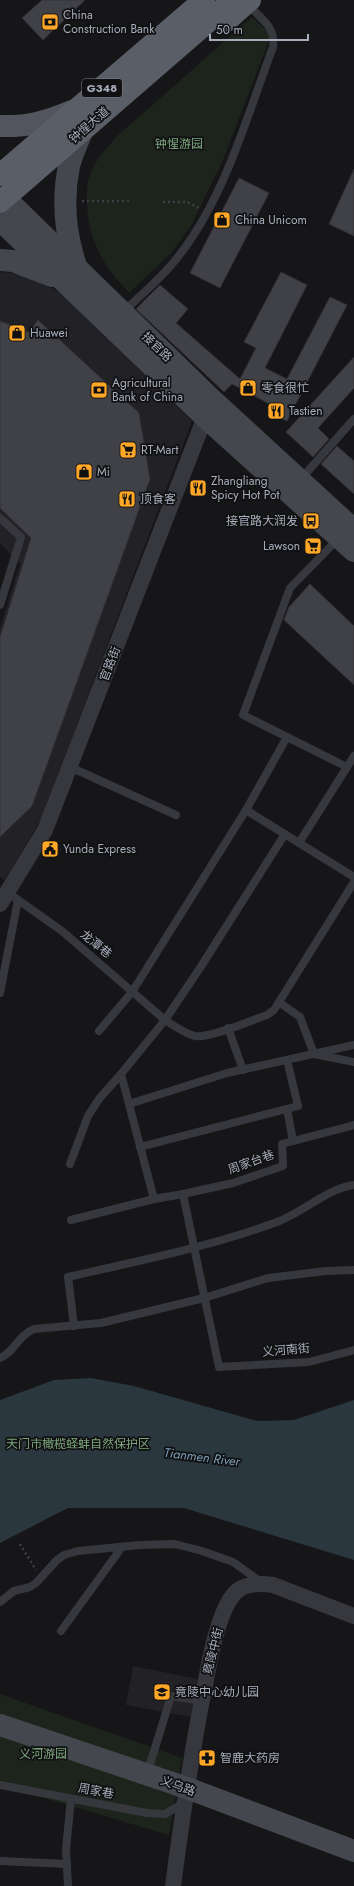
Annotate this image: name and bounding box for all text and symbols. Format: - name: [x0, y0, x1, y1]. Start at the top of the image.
- place label: China Construction Bank: [63, 6, 155, 38]
- bank icon: China Construction Bank: [40, 12, 60, 32]
- scale bar: [210, 16, 308, 42]
- text: 50 m: [216, 21, 243, 39]
- road number: G348: [82, 79, 122, 97]
- street label: 钟惺大道: [65, 102, 113, 148]
- park label: 钟惺游园: [155, 135, 203, 153]
- shop icon: China Unicom: [212, 210, 232, 230]
- place label: China Unicom: [235, 211, 307, 229]
- shop icon: Huawei: [7, 323, 27, 343]
- place label: Huawei: [30, 324, 68, 342]
- street label: 接官路: [138, 328, 176, 366]
- place label: Agricultural Bank of China: [112, 374, 183, 406]
- shop icon: 零食很忙: [238, 378, 258, 398]
- place label: 零食很忙: [261, 379, 309, 397]
- bank icon: Agricultural Bank of China: [89, 380, 109, 400]
- restaurant icon: Tastien: [266, 401, 286, 421]
- place label: Tastien: [289, 402, 322, 420]
- supermarket icon: RT-Mart: [118, 440, 138, 460]
- place label: RT-Mart: [141, 441, 178, 459]
- shop icon: Mi: [74, 462, 94, 482]
- place label: Mi: [97, 463, 110, 481]
- place label: Zhangliang Spicy Hot Pot: [211, 472, 280, 504]
- restaurant icon: Zhangliang Spicy Hot Pot: [188, 478, 208, 498]
- restaurant icon: 顶食客: [117, 489, 137, 509]
- place label: 顶食客: [140, 490, 176, 508]
- bus stop icon: 接官路大润发: [301, 511, 321, 531]
- place label: 接官路大润发: [226, 512, 298, 530]
- supermarket icon: Lawson: [303, 536, 323, 556]
- place label: Lawson: [263, 537, 300, 555]
- street label: 官路街: [95, 644, 125, 684]
- public building icon: Yunda Express: [40, 839, 60, 859]
- place label: Yunda Express: [63, 840, 136, 858]
- street label: 龙潭巷: [76, 926, 116, 962]
- street label: 周家台巷: [225, 1145, 277, 1179]
- street label: 义河南街: [261, 1339, 311, 1361]
- park label: 天门市橄榄蛏蚌自然保护区: [6, 1435, 150, 1453]
- water label: Tianmen River: [163, 1443, 242, 1471]
- street label: 竟陵中街: [198, 1626, 228, 1676]
- school or university icon: 竟陵中心幼儿园: [152, 1682, 172, 1702]
- place label: 竟陵中心幼儿园: [175, 1683, 259, 1701]
- park label: 义河游园: [19, 1745, 67, 1763]
- pharmacy icon: 智鹿大药房: [197, 1748, 217, 1768]
- place label: 智鹿大药房: [220, 1749, 280, 1767]
- street label: 义乌路: [158, 1771, 198, 1801]
- street label: 周家巷: [77, 1779, 115, 1803]

